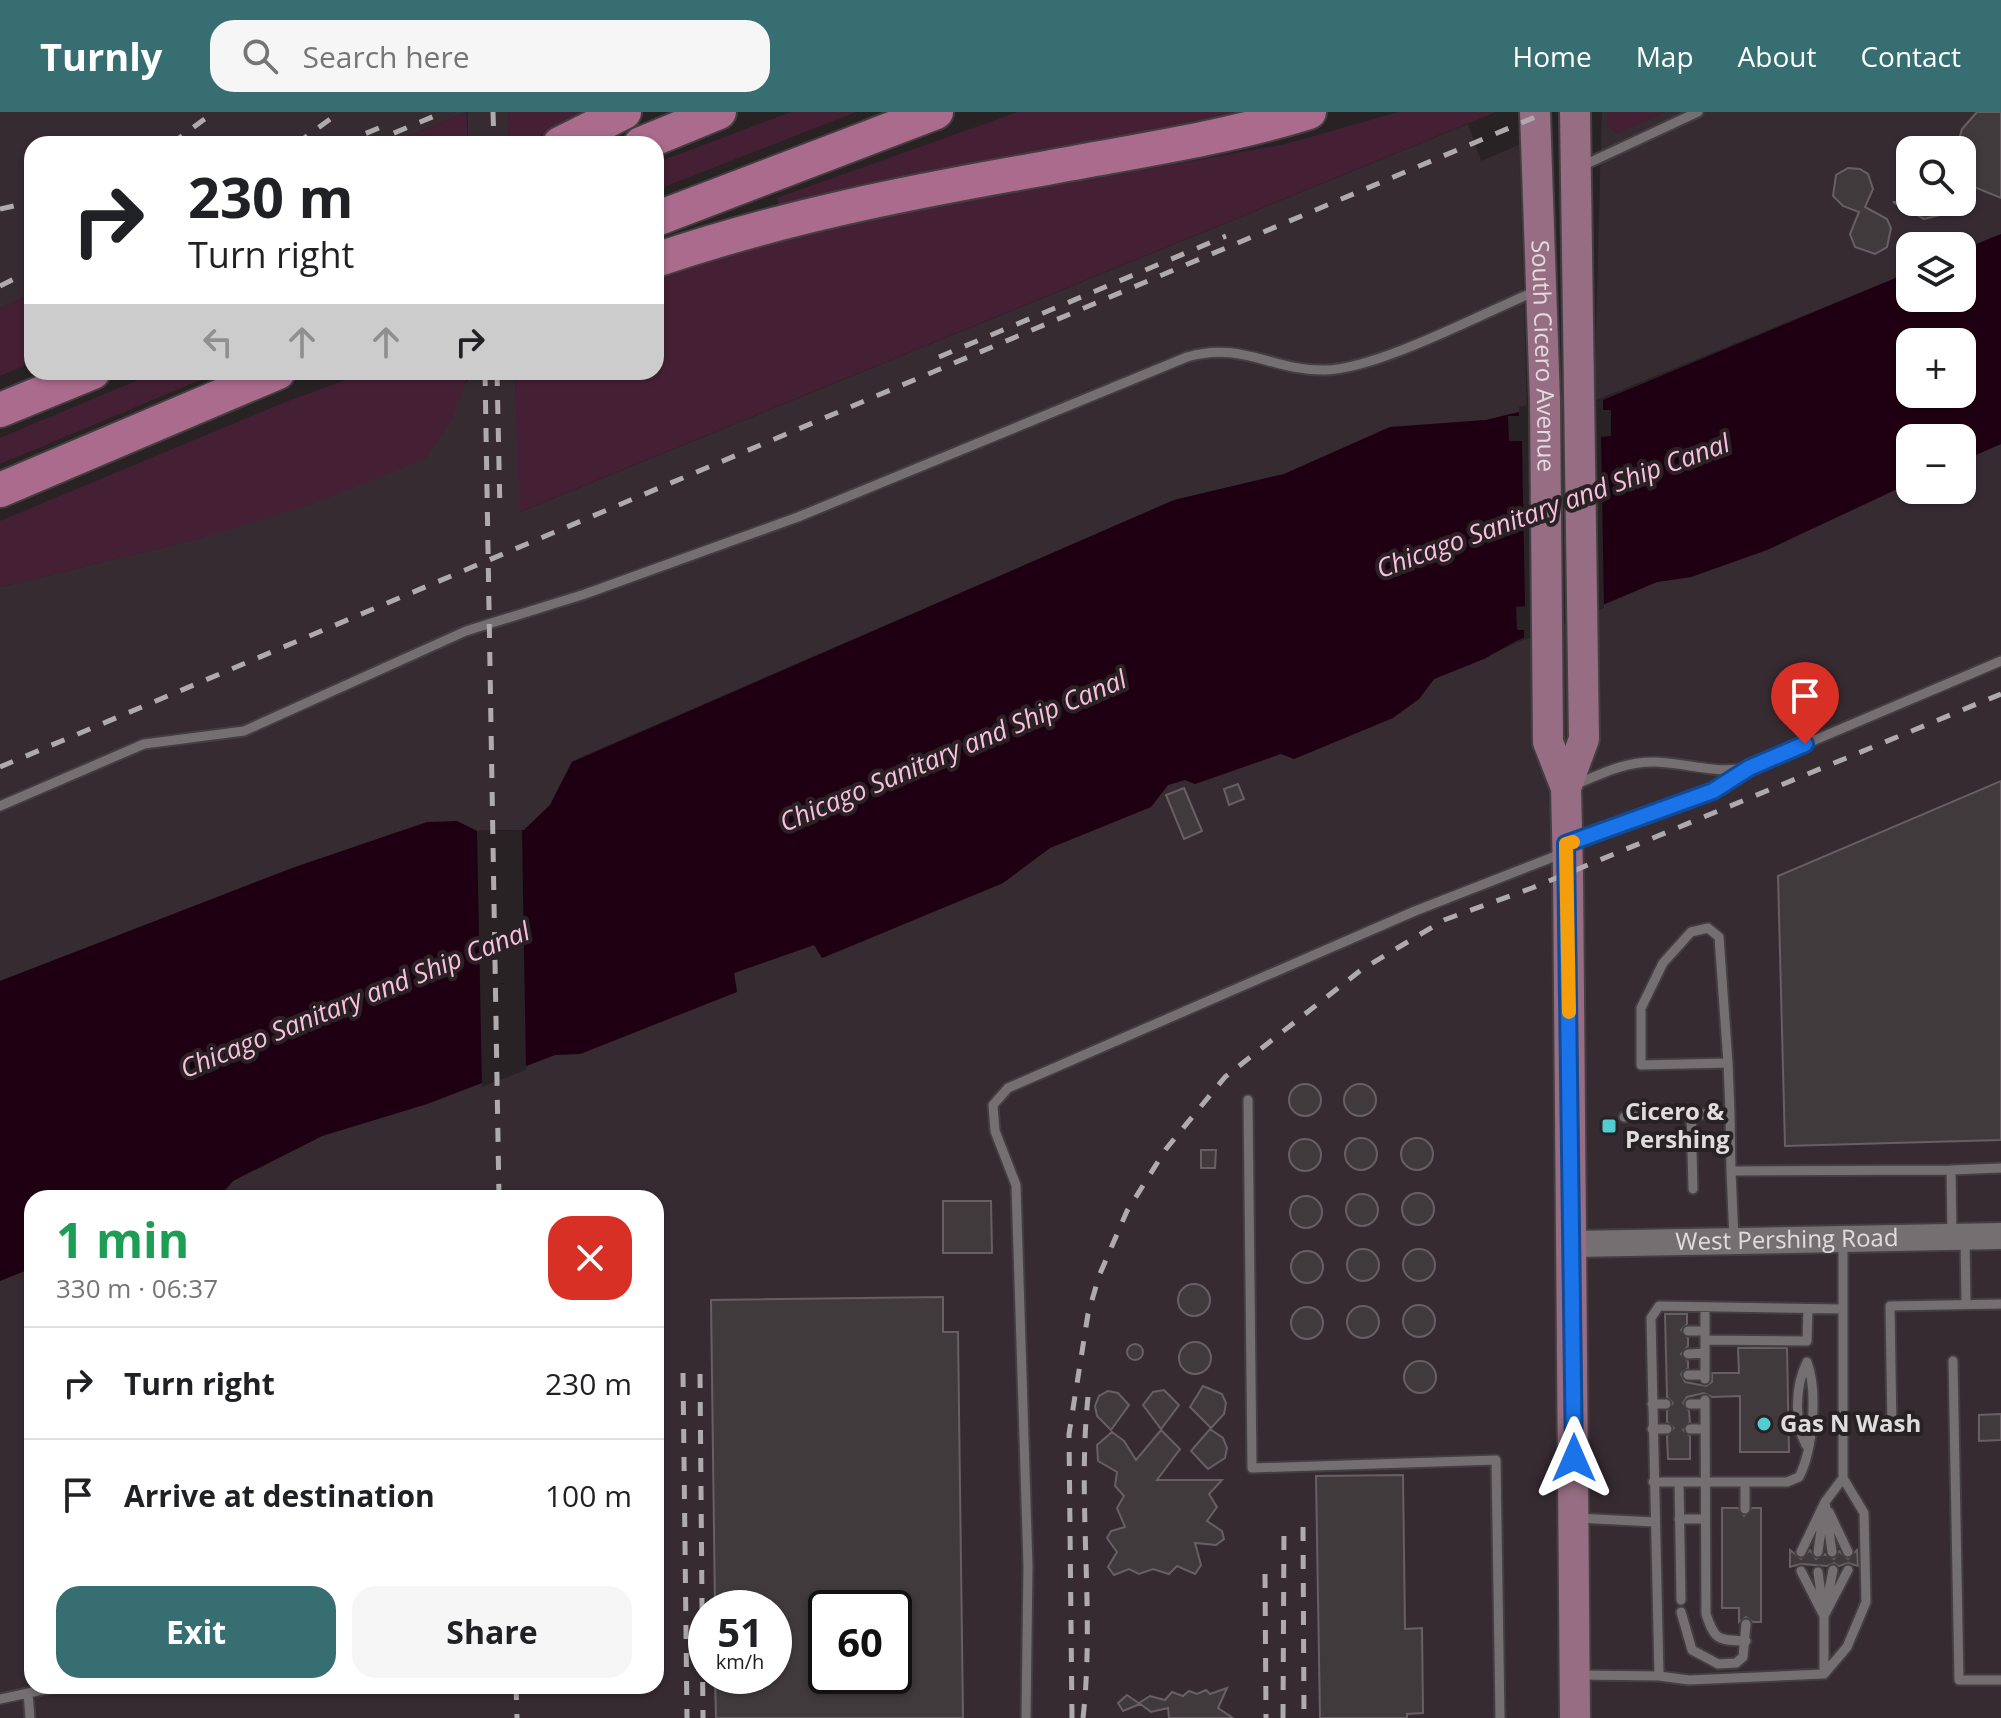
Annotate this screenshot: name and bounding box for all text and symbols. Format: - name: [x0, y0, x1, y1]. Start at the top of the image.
- search box: [210, 20, 770, 92]
- text: Turnly: [40, 30, 162, 82]
- icon: search: [238, 34, 282, 78]
- text: Search here: [302, 36, 470, 77]
- text: Home: [1513, 37, 1592, 75]
- text: Map: [1636, 37, 1694, 75]
- text: About: [1738, 37, 1816, 75]
- text: Contact: [1860, 37, 1961, 75]
- map controls: [1896, 136, 1976, 504]
- button: search: [1896, 136, 1976, 216]
- text: 230 m: [188, 158, 354, 234]
- icon: right: [56, 168, 160, 272]
- text: Turn right: [188, 230, 354, 279]
- button: layers: [1896, 232, 1976, 312]
- street label: South Cicero Avenue: [1524, 239, 1564, 472]
- icon: left: [196, 320, 240, 364]
- icon: ahead: [280, 320, 324, 364]
- icon: ahead: [364, 320, 408, 364]
- icon: right: [448, 320, 492, 364]
- button: +: [1896, 328, 1976, 408]
- water label: Chicago Sanitary and Ship Canal: [1371, 424, 1736, 586]
- button: −: [1896, 424, 1976, 504]
- water label: Chicago Sanitary and Ship Canal: [773, 660, 1133, 840]
- pin: [1771, 662, 1839, 744]
- icon: arrive: [1783, 674, 1827, 718]
- water label: Chicago Sanitary and Ship Canal: [175, 912, 536, 1086]
- place label: Cicero & Pershing: [1625, 1094, 1730, 1155]
- marker: Cicero & Pershing: [1600, 1117, 1618, 1135]
- text: 1 min: [56, 1207, 189, 1272]
- button: close: [548, 1216, 632, 1300]
- street label: West Pershing Road: [1675, 1220, 1899, 1257]
- text: 330 m · 06:37: [56, 1270, 218, 1306]
- icon: right: [56, 1361, 100, 1405]
- text: Turn right: [124, 1363, 275, 1404]
- text: 230 m: [545, 1363, 632, 1404]
- place label: Gas N Wash: [1780, 1406, 1921, 1439]
- marker: Gas N Wash: [1755, 1415, 1773, 1433]
- position arrow: [1532, 1416, 1616, 1500]
- icon: arrive: [56, 1473, 100, 1517]
- text: Arrive at destination: [124, 1475, 435, 1516]
- text: 100 m: [545, 1475, 632, 1516]
- button: Exit: [56, 1586, 336, 1678]
- button: Share: [352, 1586, 632, 1678]
- speed limit sign: 60: [808, 1590, 912, 1694]
- text: 51: [717, 1604, 763, 1659]
- text: km/h: [716, 1648, 764, 1675]

